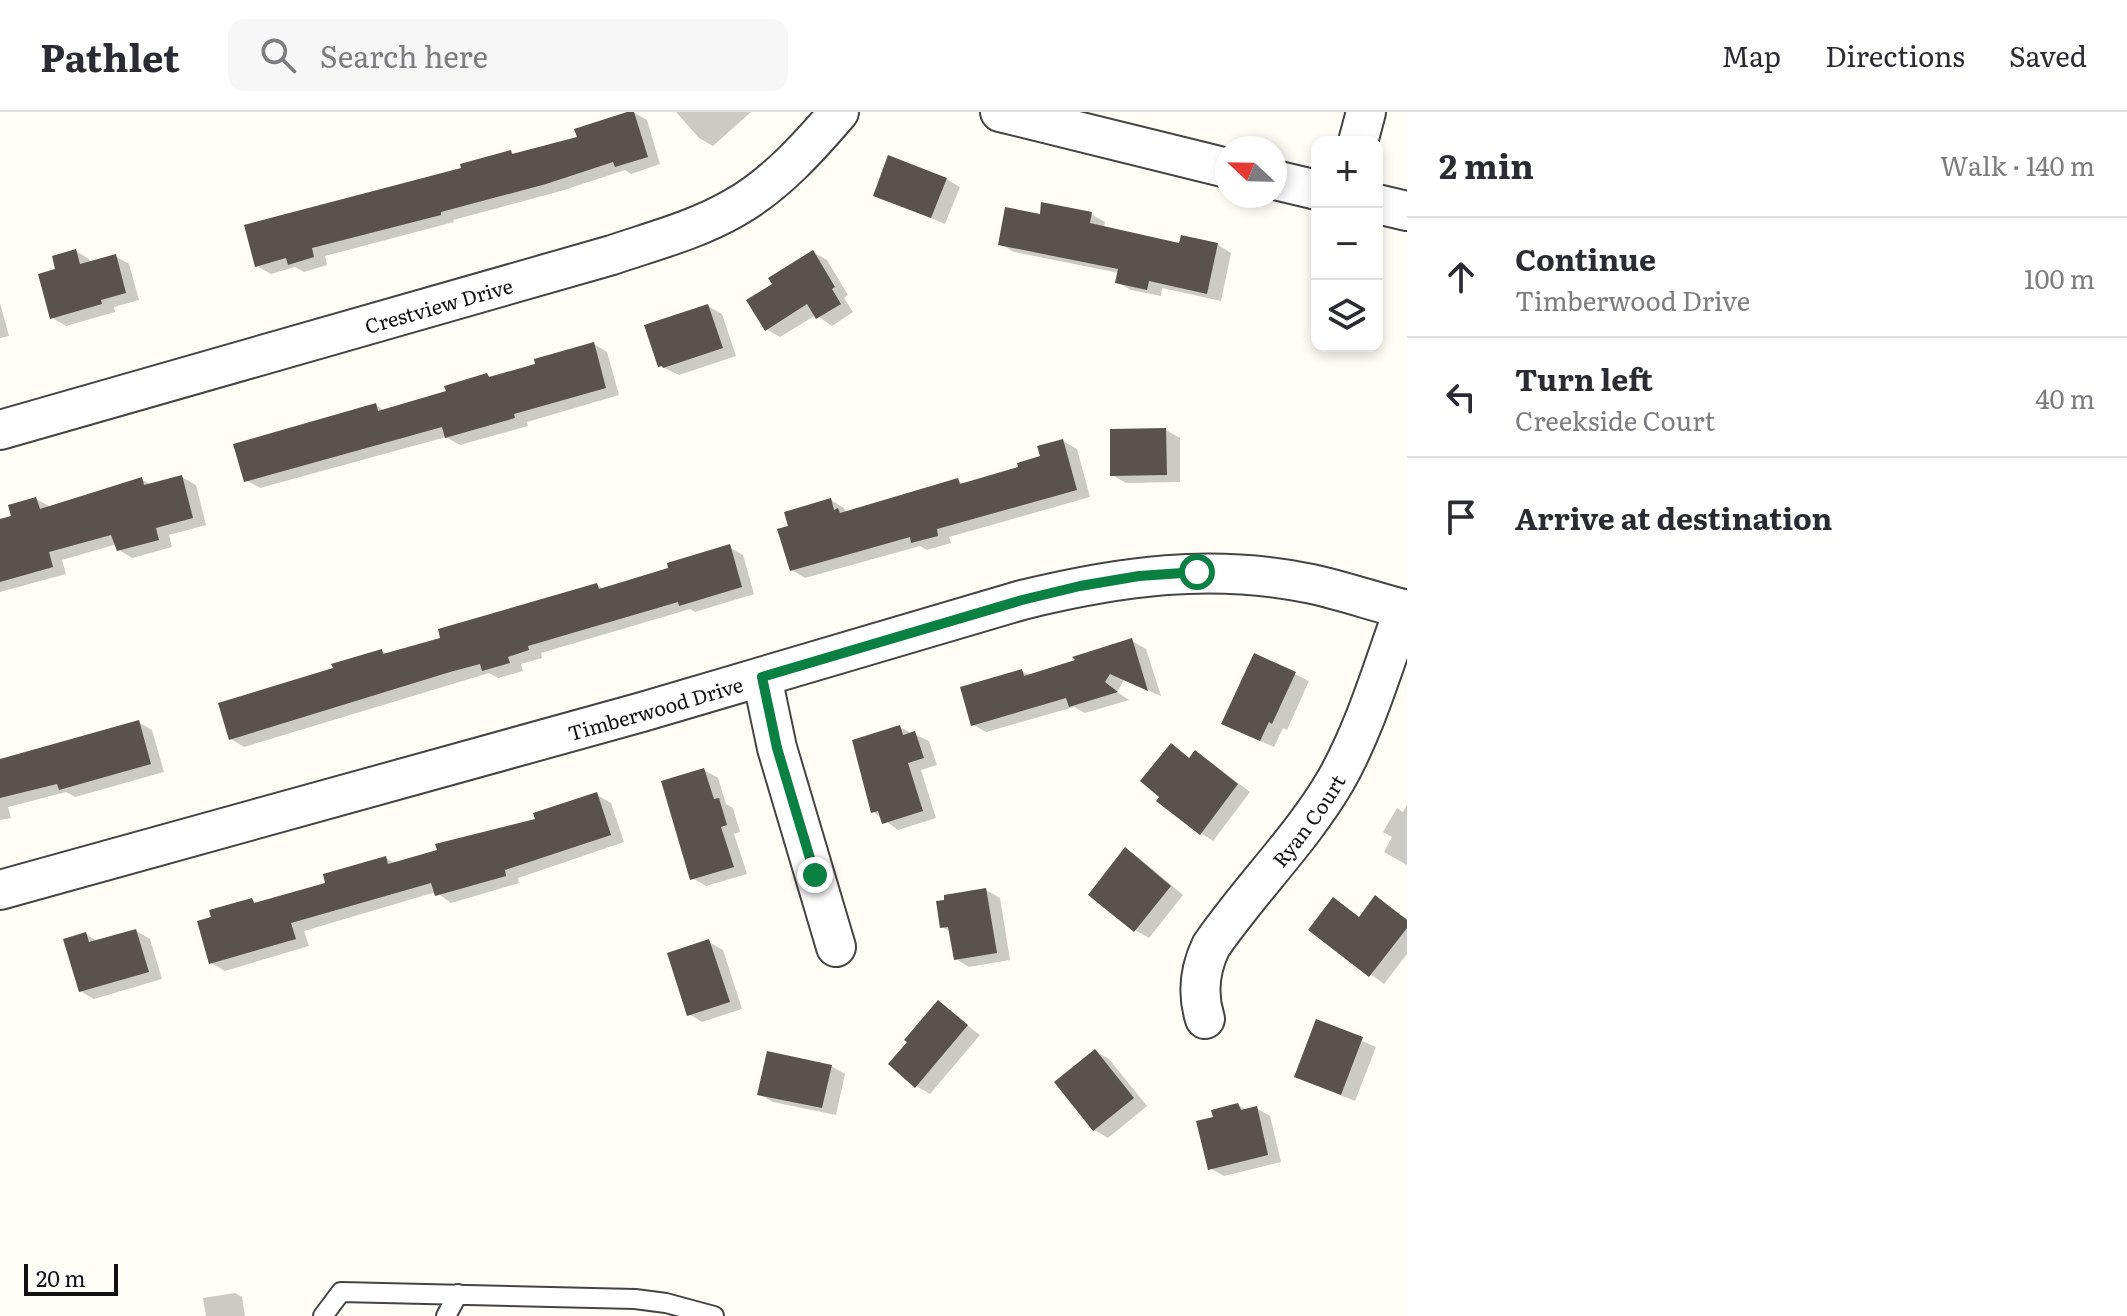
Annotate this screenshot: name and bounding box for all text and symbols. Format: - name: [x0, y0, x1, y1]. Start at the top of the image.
- search box: [228, 19, 788, 91]
- text: Pathlet: [40, 27, 180, 84]
- icon: search: [256, 33, 300, 77]
- text: Search here: [320, 33, 488, 77]
- text: Map: [1722, 34, 1781, 76]
- text: Directions: [1825, 34, 1965, 76]
- text: Saved: [2009, 34, 2087, 76]
- north arrow: [1215, 136, 1287, 208]
- map controls: [1311, 136, 1383, 352]
- button: +: [1311, 136, 1383, 208]
- text: 2 min: [1439, 139, 1534, 189]
- text: Walk · 140 m: [1940, 145, 2095, 184]
- button: −: [1311, 208, 1383, 280]
- text: Continue: [1515, 236, 1656, 280]
- icon: ahead: [1439, 255, 1483, 299]
- text: 100 m: [2024, 258, 2095, 297]
- street label: Crestview Drive: [361, 269, 516, 340]
- button: layers: [1311, 280, 1383, 352]
- text: Timberwood Drive: [1515, 280, 1750, 319]
- text: Turn left: [1515, 356, 1653, 400]
- icon: left: [1439, 375, 1483, 419]
- text: 40 m: [2035, 378, 2095, 417]
- text: Creekside Court: [1515, 400, 1715, 439]
- icon: arrive: [1439, 495, 1483, 539]
- text: Arrive at destination: [1515, 495, 1832, 539]
- route start: [1179, 554, 1215, 590]
- street label: Timberwood Drive: [564, 668, 746, 747]
- street label: Ryan Court: [1264, 768, 1351, 873]
- route end: [797, 857, 833, 893]
- scale bar: [24, 1260, 118, 1296]
- text: 20 m: [36, 1261, 86, 1294]

